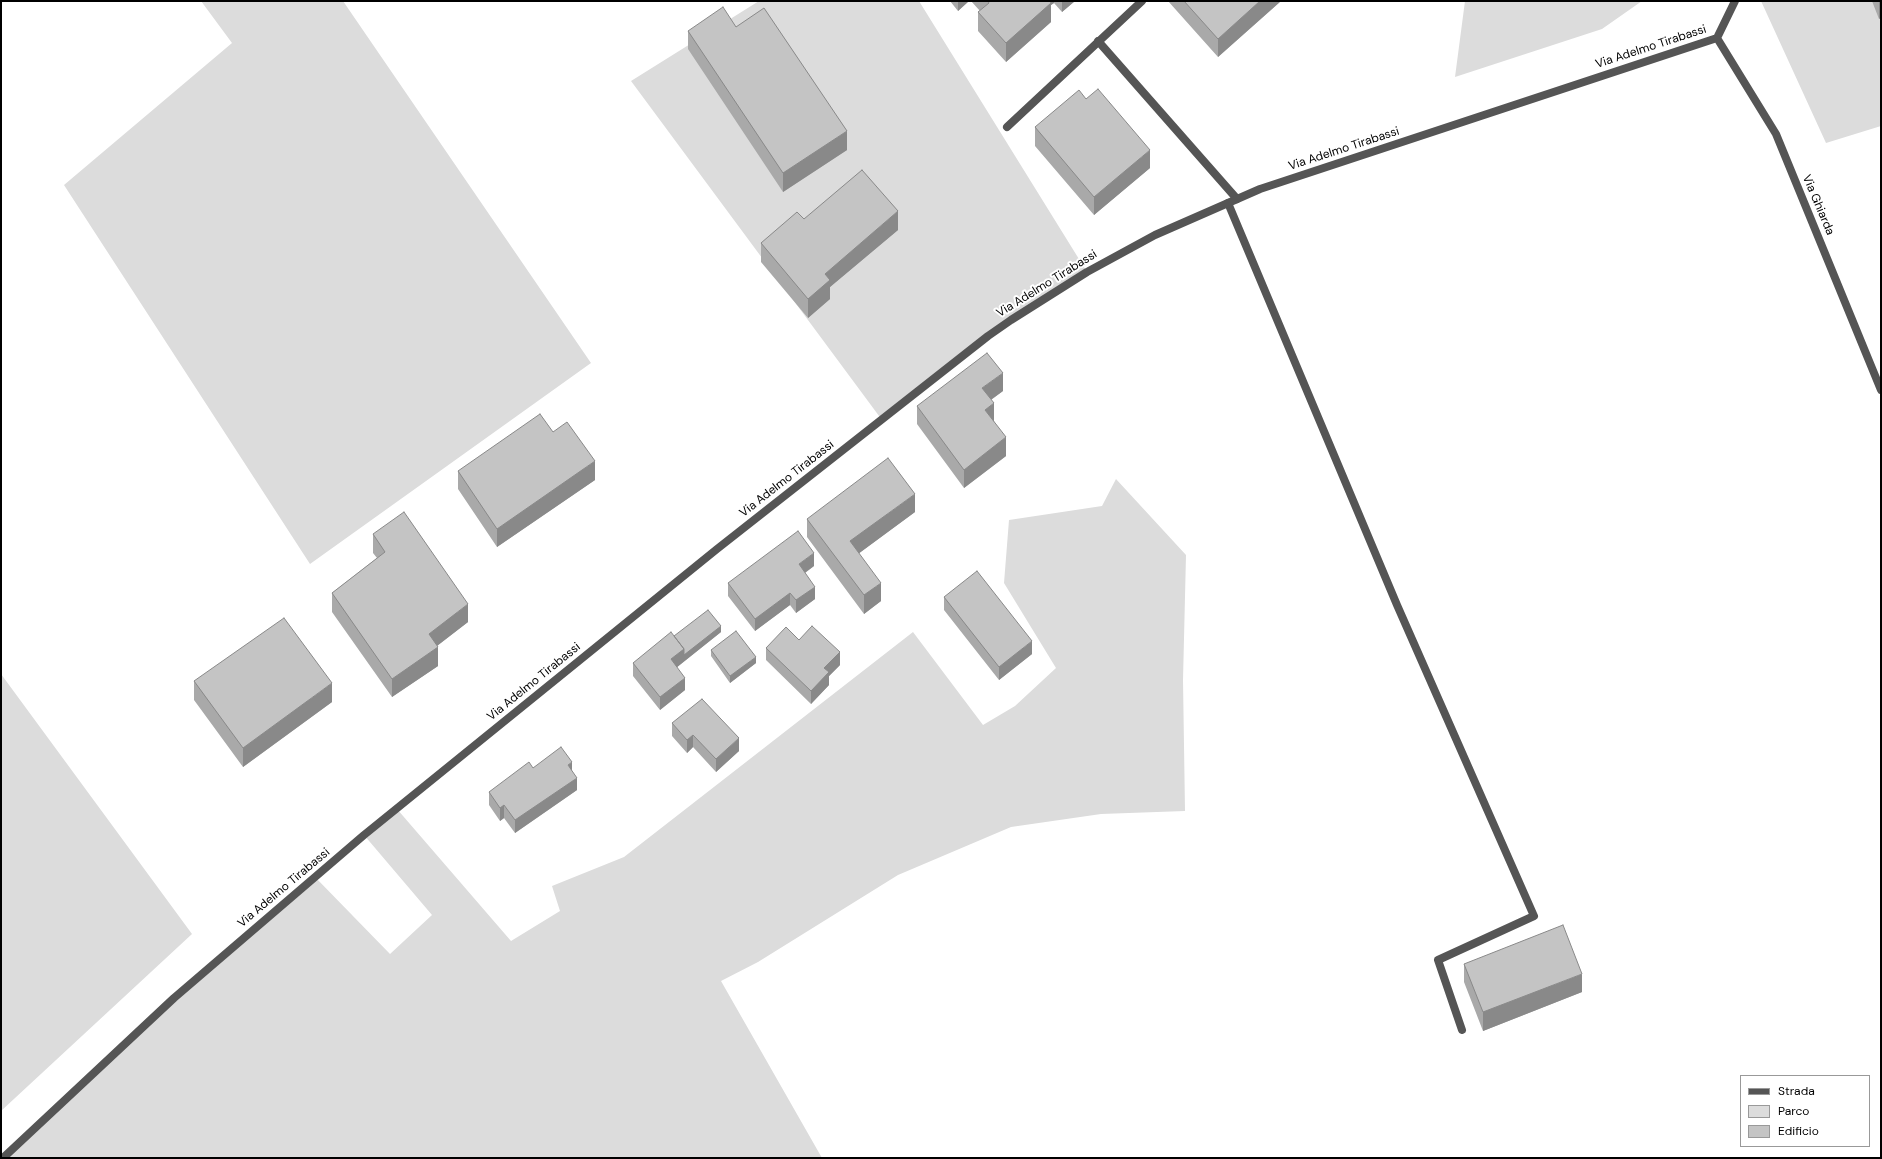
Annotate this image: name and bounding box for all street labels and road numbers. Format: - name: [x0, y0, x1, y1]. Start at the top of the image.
- street label: Via Adelmo Tirabassi: [1594, 22, 1708, 72]
- street label: Via Adelmo Tirabassi: [1287, 124, 1401, 174]
- street label: Via Ghiarda: [1799, 173, 1837, 237]
- street label: Via Adelmo Tirabassi: [994, 247, 1100, 321]
- street label: Via Adelmo Tirabassi: [737, 438, 837, 520]
- street label: Via Adelmo Tirabassi: [484, 640, 584, 724]
- street label: Via Adelmo Tirabassi: [235, 845, 333, 931]

